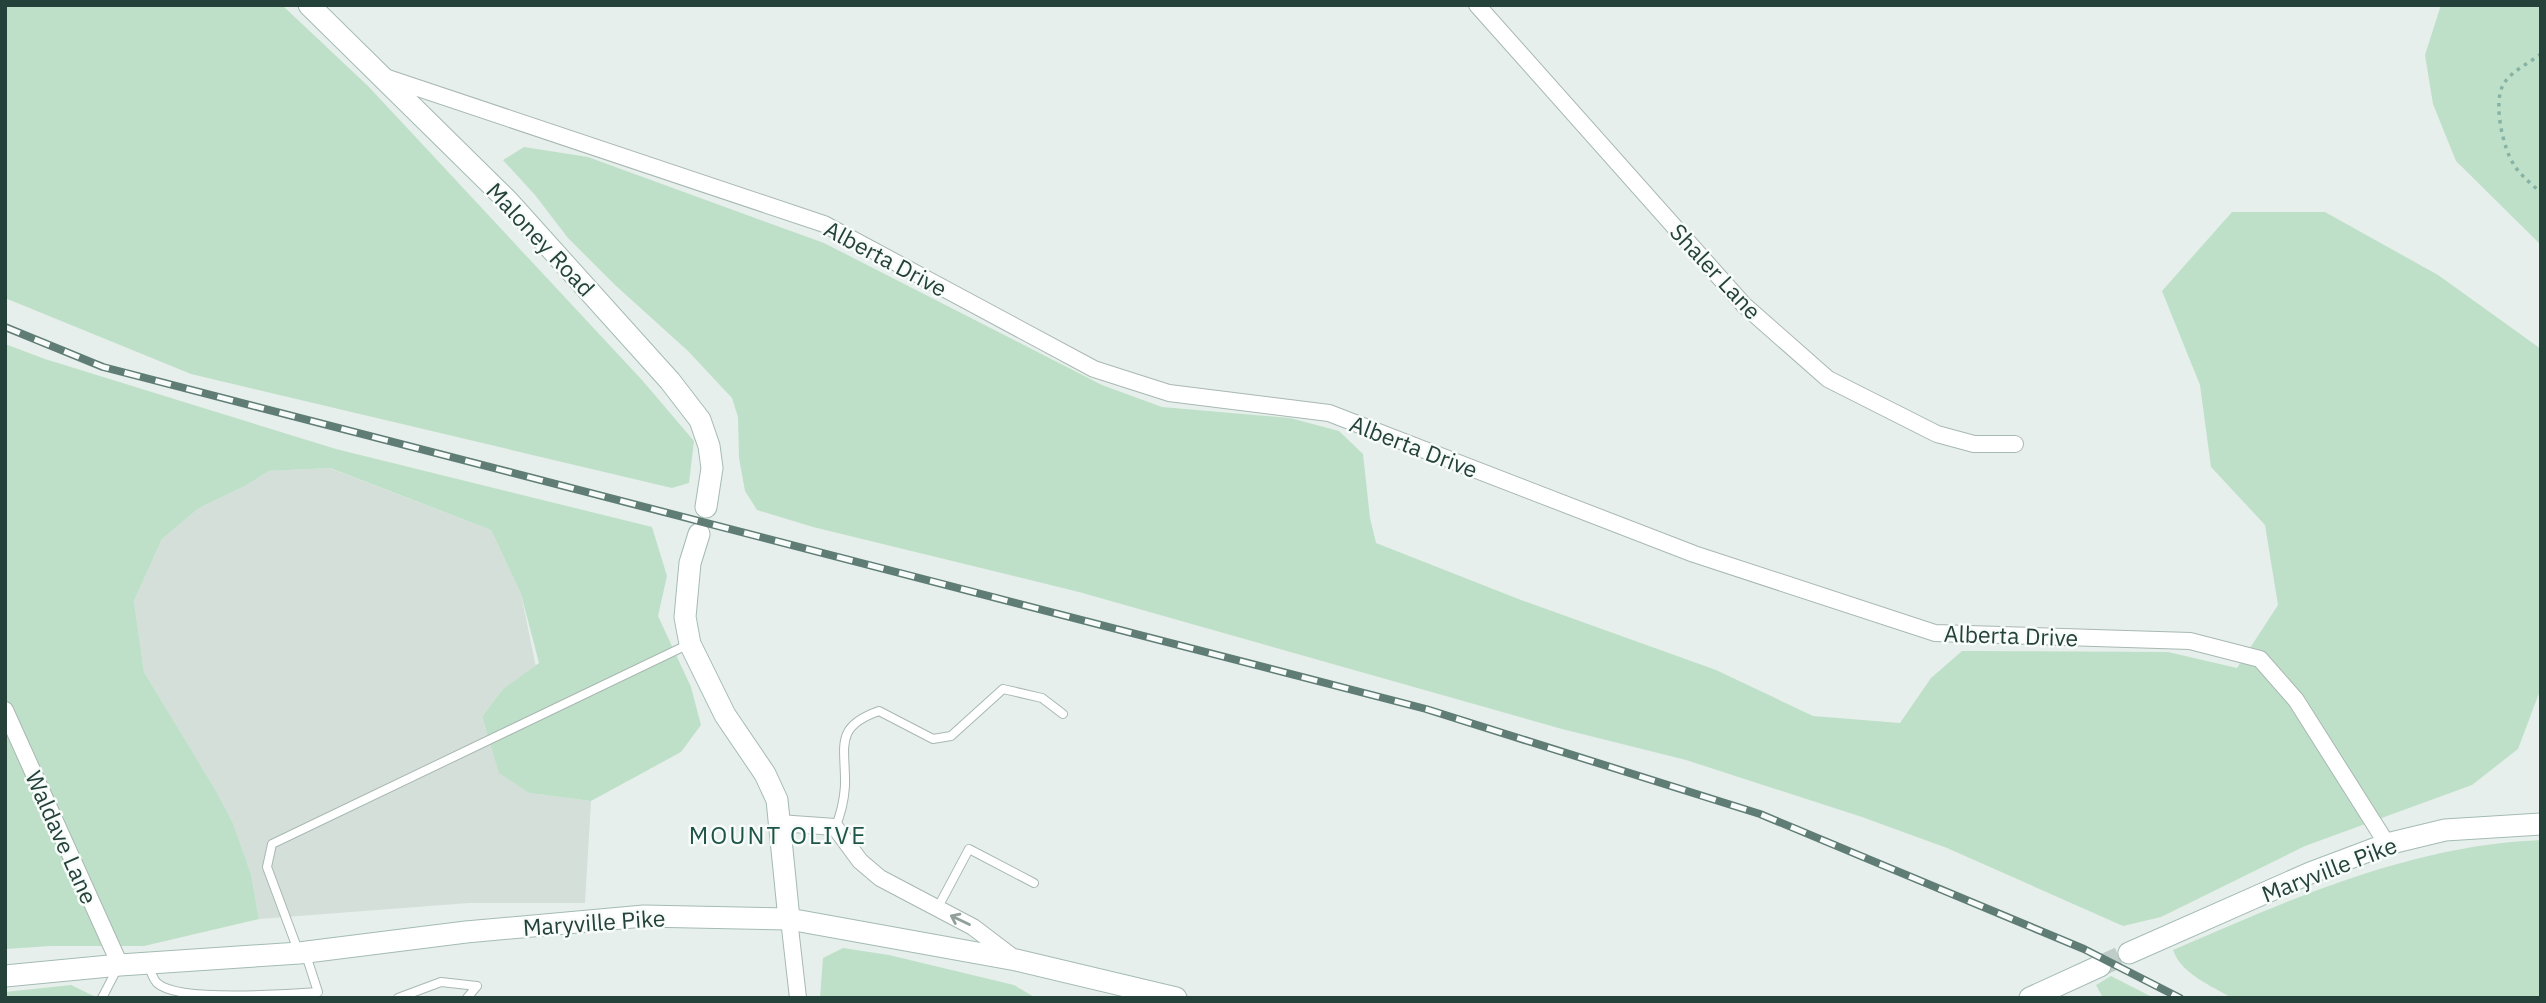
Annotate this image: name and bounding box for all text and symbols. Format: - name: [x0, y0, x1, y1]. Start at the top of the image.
- street label: Maloney Road: [480, 176, 602, 302]
- street label: Alberta Drive: [820, 213, 952, 303]
- street label: Shaler Lane: [1664, 217, 1768, 325]
- street label: Alberta Drive: [1346, 408, 1482, 484]
- street label: Alberta Drive: [1943, 618, 2079, 652]
- street label: Waldave Lane: [19, 766, 105, 908]
- district label: MOUNT OLIVE: [689, 819, 867, 851]
- street label: Maryville Pike: [2257, 829, 2401, 909]
- street label: Maryville Pike: [522, 902, 666, 942]
- one-way arrow: [950, 913, 971, 927]

